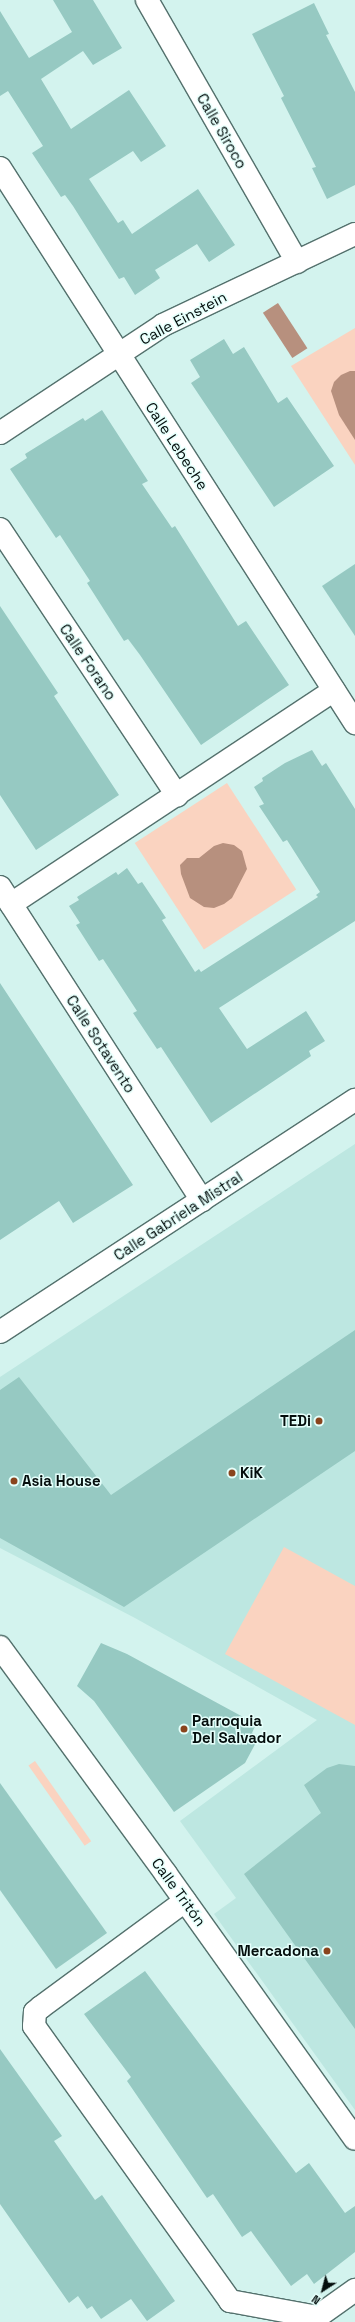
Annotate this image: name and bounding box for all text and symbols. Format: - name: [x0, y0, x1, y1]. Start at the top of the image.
- street label: Calle Siroco: [193, 90, 251, 172]
- street label: Calle Einstein: [136, 288, 230, 348]
- street label: Calle Lebeche: [142, 399, 212, 493]
- street label: Calle Forano: [56, 620, 120, 704]
- street label: Calle Sotavento: [63, 992, 139, 1096]
- street label: Calle Gabriela Mistral: [110, 1168, 246, 1264]
- place label: TEDi: [280, 1412, 311, 1430]
- marker: TEDi: [314, 1416, 324, 1426]
- place label: KiK: [240, 1464, 263, 1482]
- marker: KiK: [227, 1468, 237, 1478]
- place label: Asia House: [22, 1472, 101, 1490]
- marker: Asia House: [9, 1476, 19, 1486]
- place label: Parroquia Del Salvador: [192, 1711, 281, 1746]
- marker: Parroquia Del Salvador: [179, 1724, 189, 1734]
- street label: Calle Tritón: [148, 1854, 210, 1930]
- place label: Mercadona: [237, 1942, 319, 1960]
- marker: Mercadona: [322, 1946, 332, 1956]
- north arrow: [303, 2270, 343, 2310]
- text: N: [309, 2292, 323, 2308]

